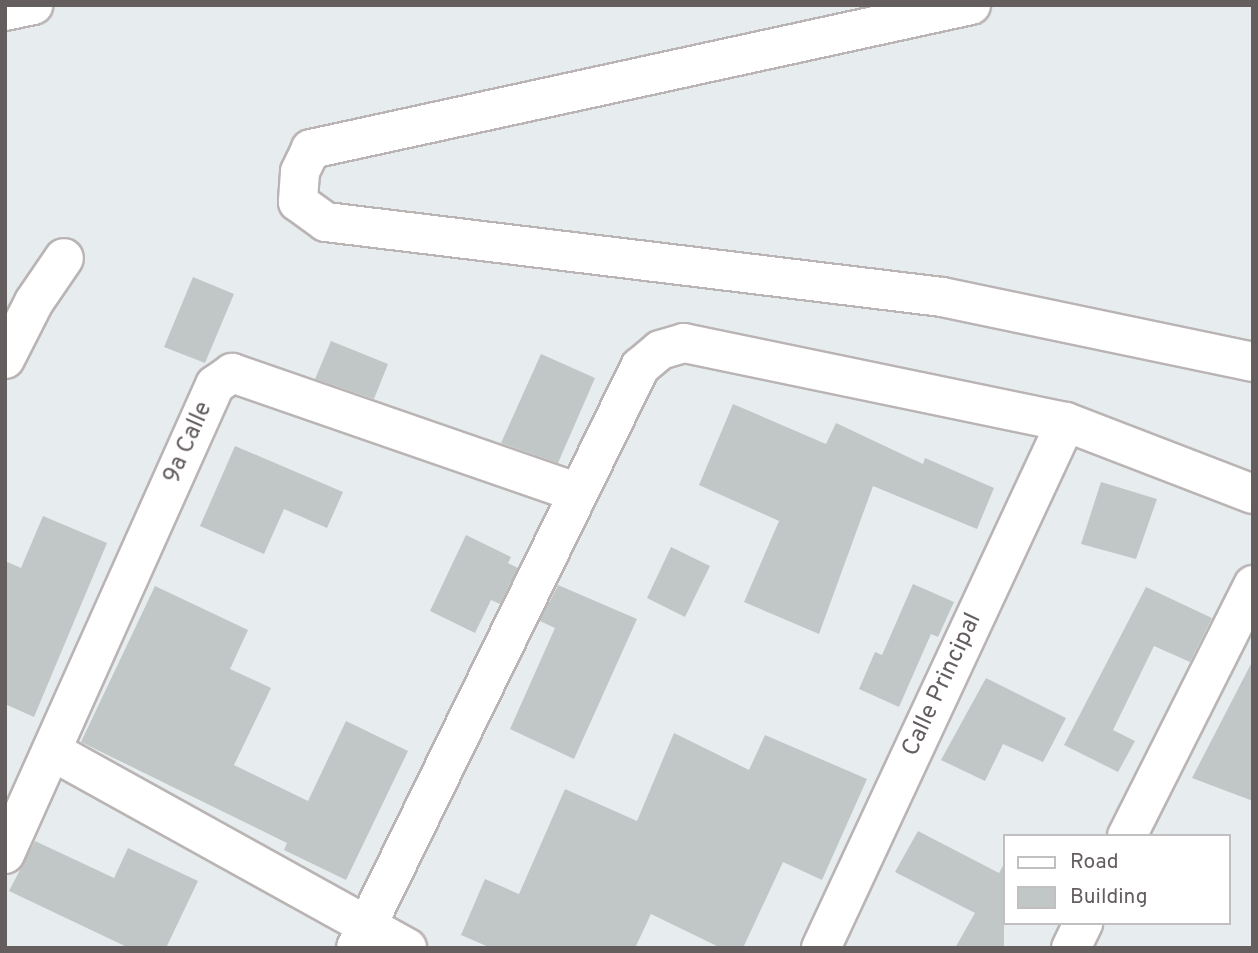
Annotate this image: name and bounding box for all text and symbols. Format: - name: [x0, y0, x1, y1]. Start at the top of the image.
- street label: 9a Calle: [158, 398, 220, 488]
- street label: Calle Principal: [897, 609, 989, 761]
- legend: [1002, 834, 1230, 925]
- text: Road: [1070, 849, 1119, 876]
- text: Building: [1070, 884, 1148, 911]

